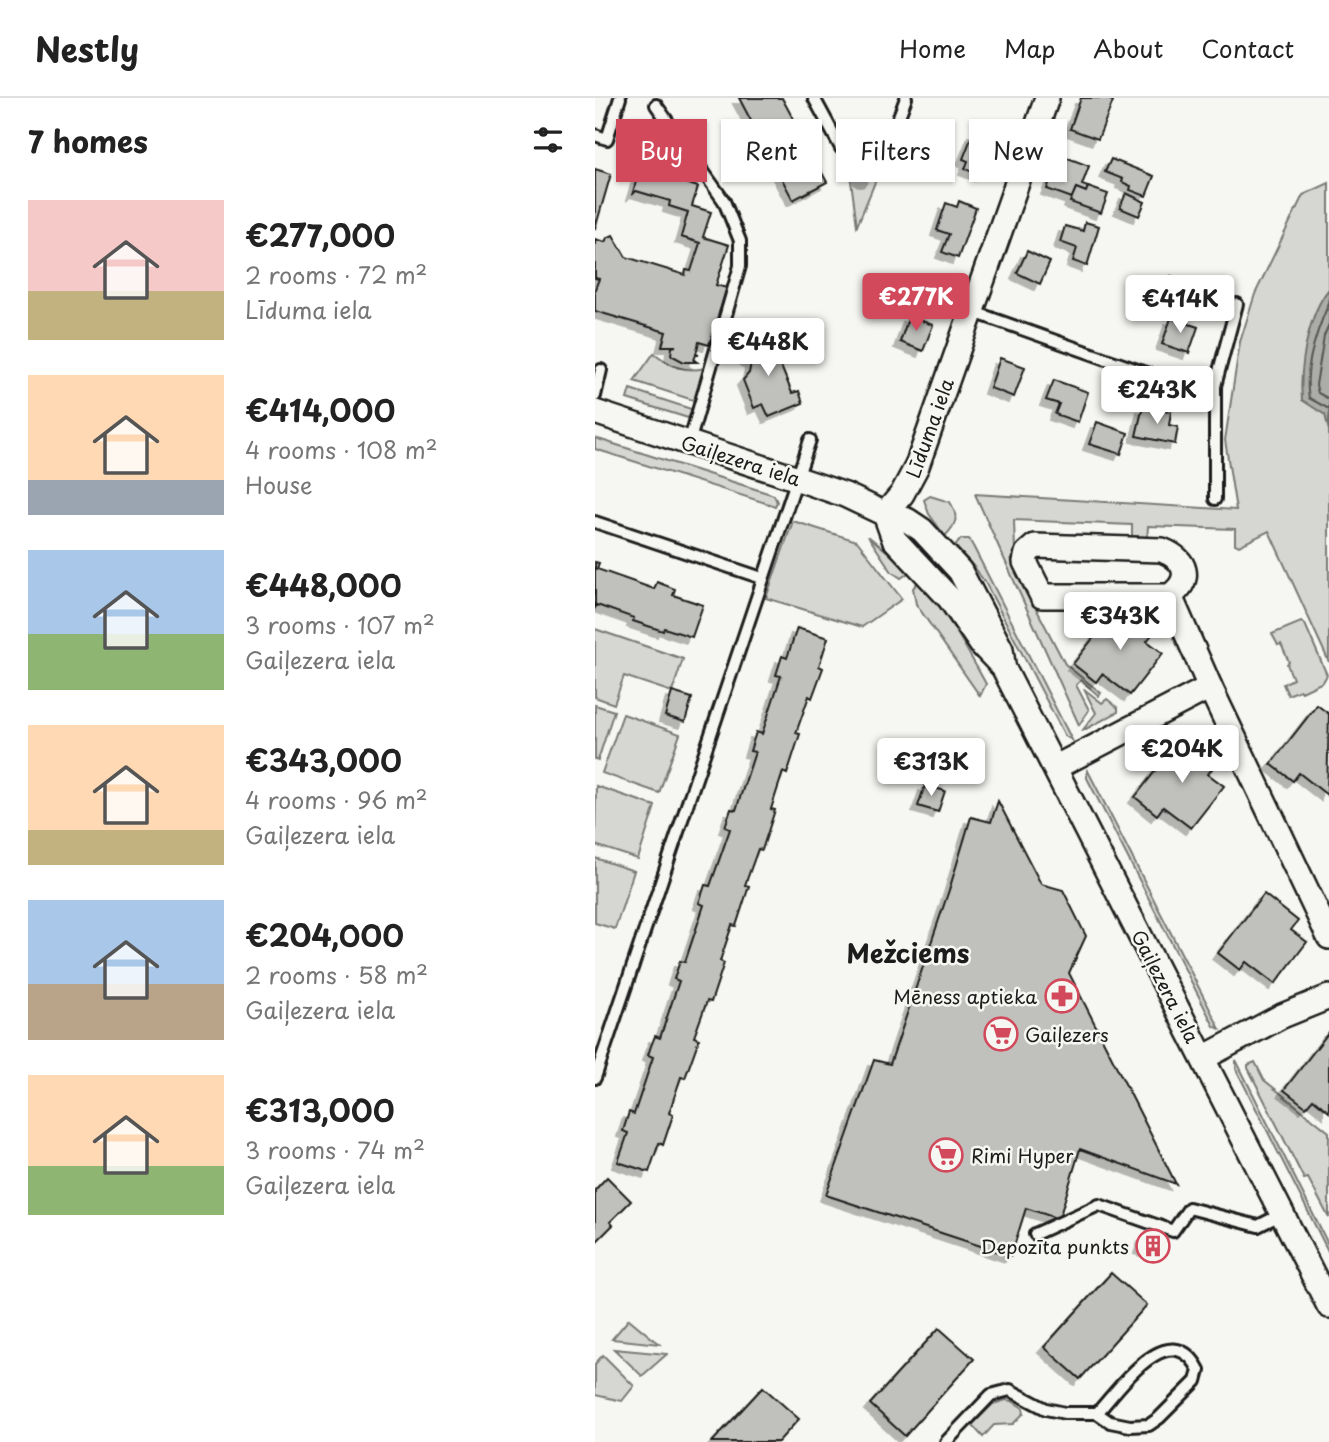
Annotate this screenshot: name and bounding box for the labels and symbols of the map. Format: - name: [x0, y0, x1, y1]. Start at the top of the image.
- pin: €277K: [867, 274, 965, 333]
- pin: €414K: [1131, 275, 1229, 335]
- pin: €448K: [719, 318, 817, 378]
- pin: €243K: [1108, 366, 1206, 426]
- street label: Līduma iela: [898, 374, 960, 482]
- street label: Gaiļezera iela: [678, 428, 804, 493]
- pin: €343K: [1071, 592, 1169, 652]
- pin: €204K: [1133, 726, 1231, 785]
- pin: €313K: [882, 738, 980, 798]
- street label: Gaiļezera iela: [1125, 924, 1207, 1048]
- district label: Mežciems: [847, 933, 969, 972]
- pharmacy icon: Mēness aptieka: [1043, 977, 1081, 1015]
- place label: Mēness aptieka: [893, 982, 1037, 1010]
- supermarket icon: Gaiļezers: [982, 1015, 1020, 1053]
- place label: Gaiļezers: [1025, 1020, 1109, 1048]
- supermarket icon: Rimi Hyper: [927, 1136, 965, 1174]
- place label: Rimi Hyper: [971, 1141, 1074, 1169]
- building icon: Depozīta punkts: [1134, 1227, 1172, 1265]
- place label: Depozīta punkts: [981, 1232, 1129, 1260]

